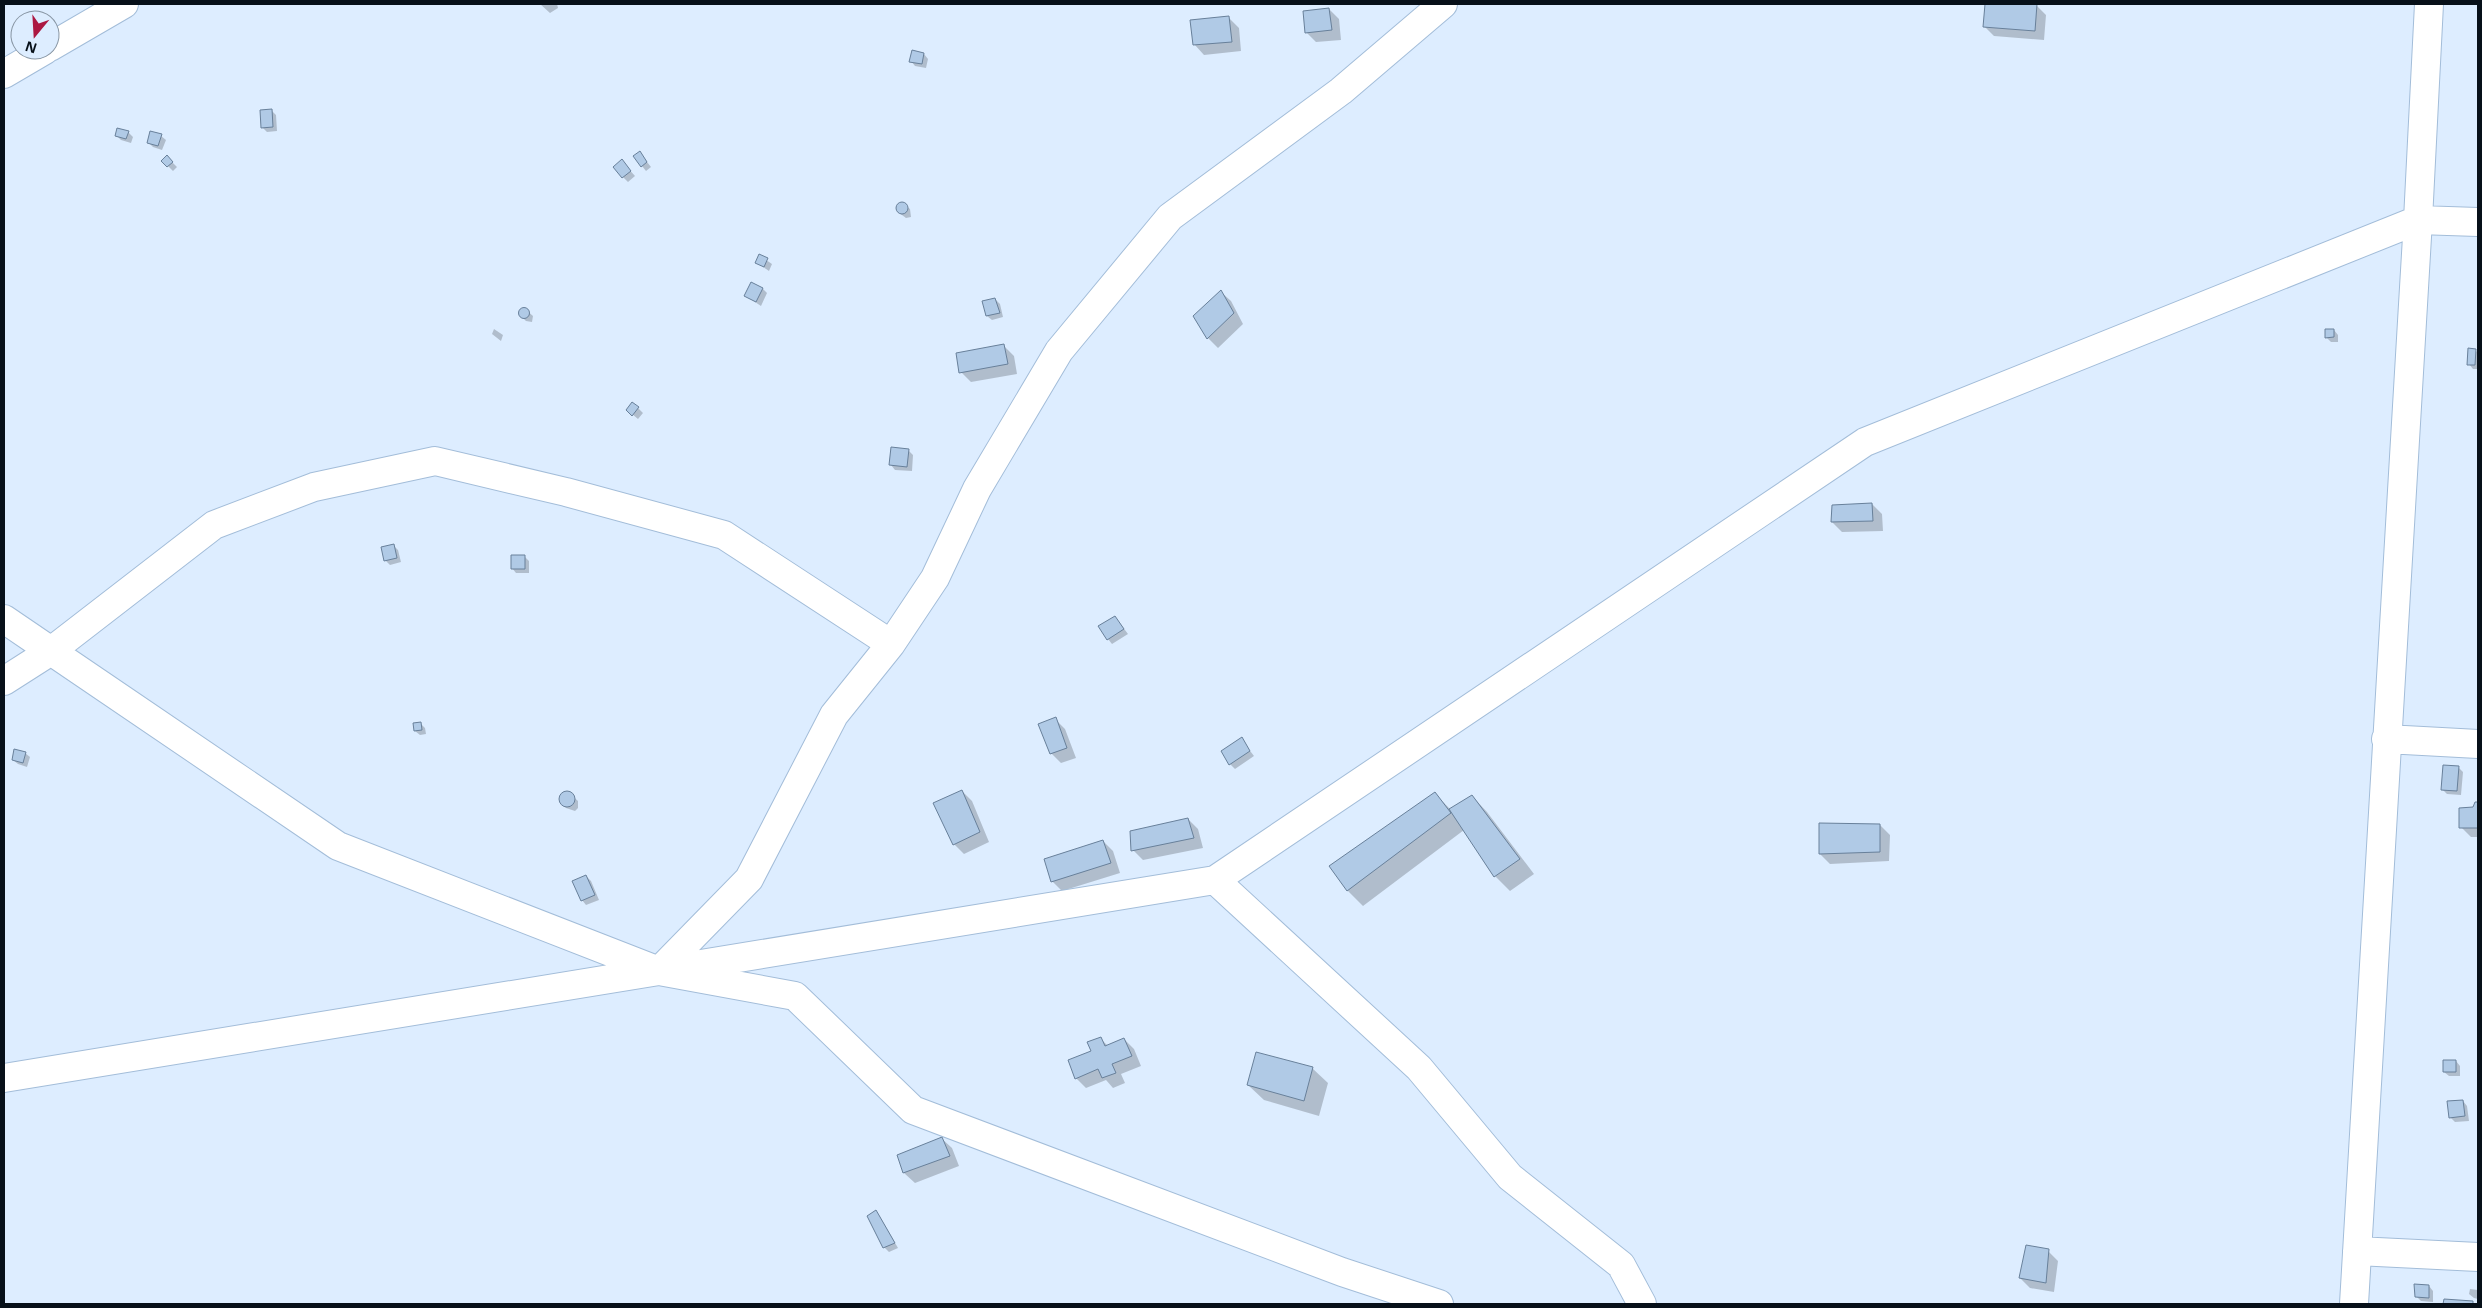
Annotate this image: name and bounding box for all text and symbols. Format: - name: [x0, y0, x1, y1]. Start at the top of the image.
- north arrow: [10, 10, 60, 60]
- text: N: [22, 37, 39, 59]

